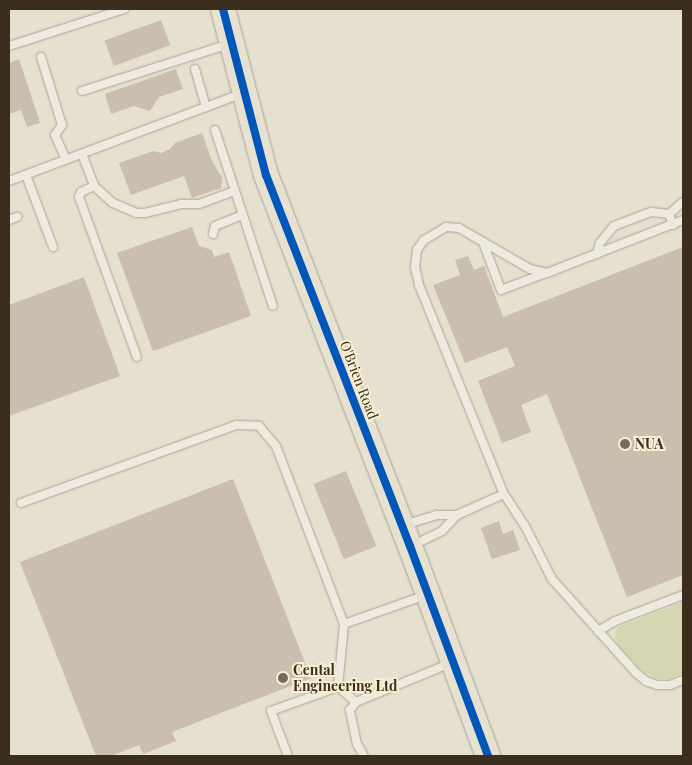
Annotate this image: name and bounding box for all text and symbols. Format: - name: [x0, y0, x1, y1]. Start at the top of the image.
- street label: O'Brien Road: [336, 338, 382, 422]
- place label: NUA: [635, 436, 664, 452]
- marker: NUA: [619, 438, 631, 450]
- place label: Cental Engineering Ltd: [293, 662, 397, 694]
- marker: Cental Engineering Ltd: [277, 672, 289, 684]

